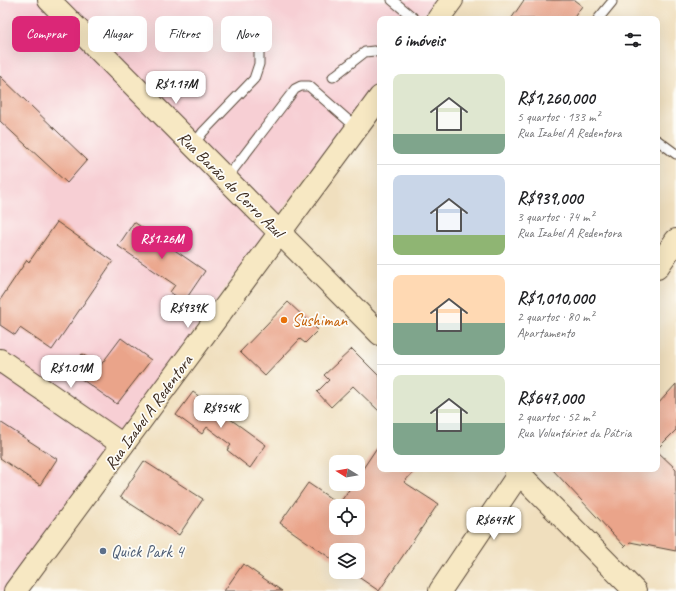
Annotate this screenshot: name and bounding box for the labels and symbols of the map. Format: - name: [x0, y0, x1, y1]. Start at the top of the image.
- pin: R$1.17M: [139, 71, 213, 105]
- street label: Rua Barão do Cerro Azul: [173, 127, 290, 244]
- pin: R$1.26M: [125, 226, 199, 260]
- pin: R$939K: [155, 295, 221, 329]
- place label: Sushiman: [292, 310, 348, 331]
- marker: Sushiman: [279, 315, 289, 325]
- street label: Rua Izabel A Redentora: [100, 350, 198, 474]
- pin: R$1.01M: [34, 355, 108, 389]
- pin: R$954K: [188, 395, 254, 429]
- north arrow: [329, 455, 365, 491]
- pin: R$647K: [461, 507, 527, 541]
- place label: Quick Park 4: [111, 541, 186, 562]
- marker: Quick Park 4: [98, 546, 108, 556]

